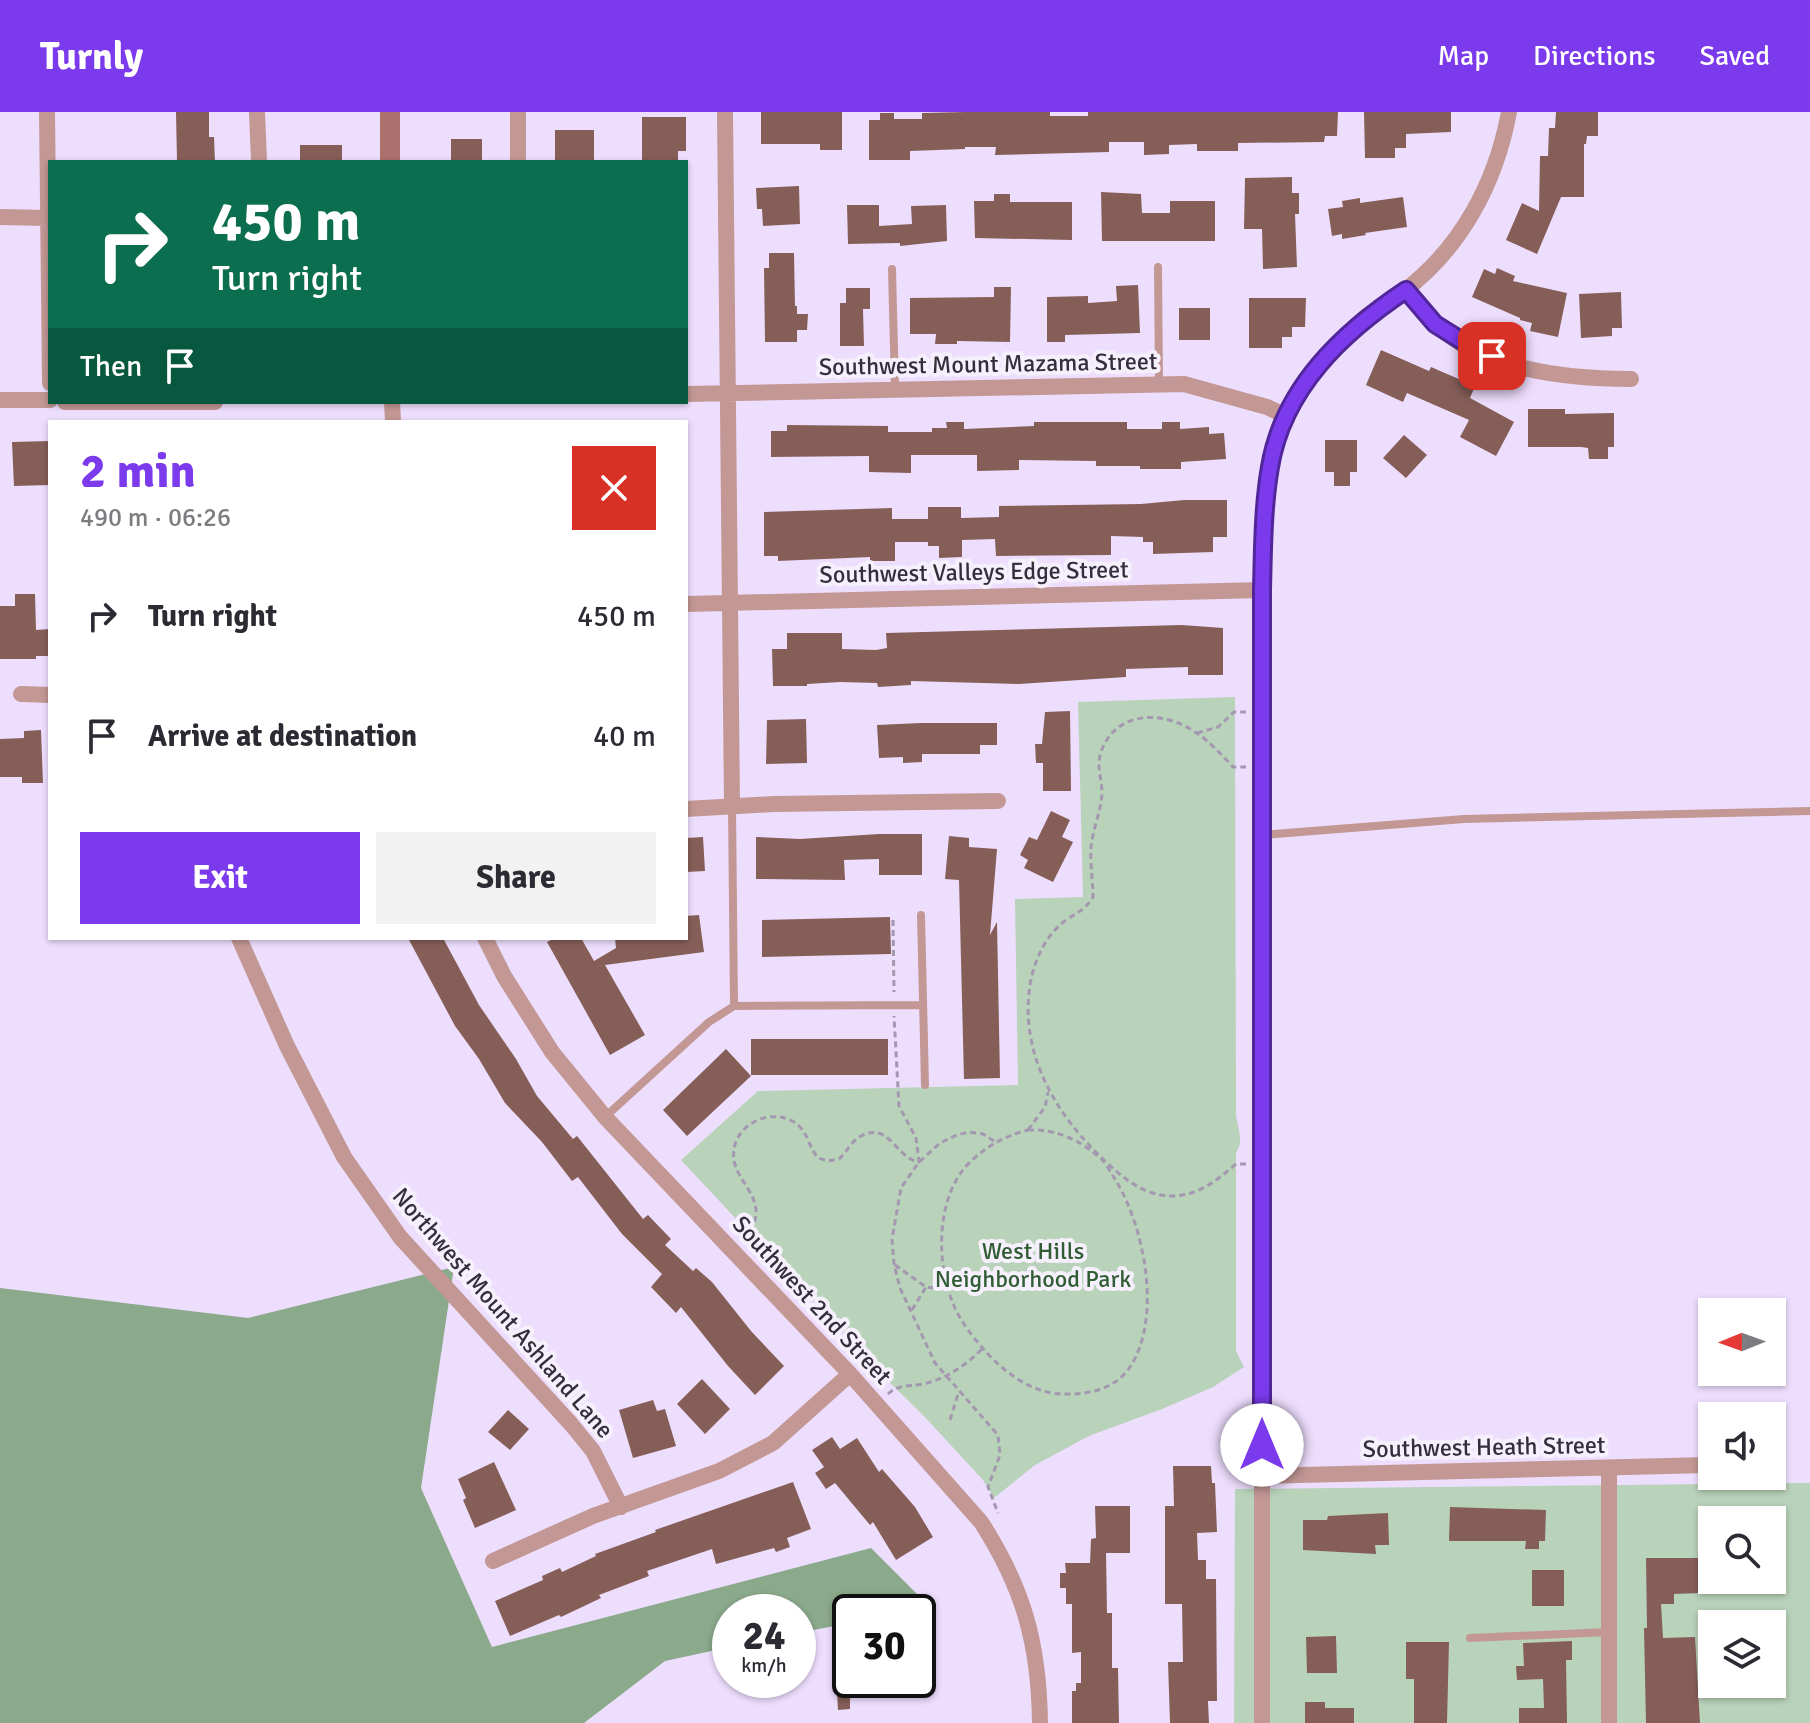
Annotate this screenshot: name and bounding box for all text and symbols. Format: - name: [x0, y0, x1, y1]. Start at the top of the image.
- text: Turnly: [40, 33, 143, 80]
- text: Map: [1437, 39, 1489, 73]
- text: Directions: [1533, 39, 1655, 73]
- text: Saved: [1699, 39, 1770, 73]
- text: 450 m: [212, 187, 360, 256]
- icon: right: [80, 192, 184, 296]
- text: Turn right: [212, 256, 362, 301]
- pin: [1458, 322, 1526, 390]
- icon: arrive: [1470, 334, 1514, 378]
- icon: arrive: [158, 344, 202, 388]
- street label: Southwest Mount Mazama Street: [818, 346, 1158, 382]
- text: Then: [80, 348, 142, 385]
- text: 2 min: [80, 442, 196, 501]
- button: close: [572, 446, 656, 530]
- text: 490 m · 06:26: [80, 502, 231, 534]
- street label: Southwest Valleys Edge Street: [819, 554, 1129, 590]
- icon: right: [80, 594, 124, 638]
- text: Turn right: [148, 598, 277, 635]
- text: 450 m: [577, 598, 656, 635]
- icon: arrive: [80, 714, 124, 758]
- text: Arrive at destination: [148, 718, 417, 755]
- text: 40 m: [593, 718, 656, 755]
- button: Exit: [80, 832, 360, 924]
- button: Share: [376, 832, 656, 924]
- street label: Northwest Mount Ashland Lane: [386, 1182, 620, 1444]
- street label: Southwest 2nd Street: [726, 1209, 898, 1391]
- park label: West Hills Neighborhood Park: [935, 1236, 1131, 1294]
- north arrow: [1698, 1298, 1786, 1386]
- map controls: [1698, 1298, 1786, 1698]
- button: sound: [1698, 1402, 1786, 1490]
- position arrow: [1220, 1403, 1304, 1487]
- street label: Southwest Heath Street: [1362, 1430, 1606, 1464]
- button: search: [1698, 1506, 1786, 1594]
- speed limit sign: 30: [832, 1594, 936, 1698]
- button: layers: [1698, 1610, 1786, 1698]
- text: 24: [742, 1611, 786, 1661]
- text: km/h: [741, 1653, 787, 1678]

